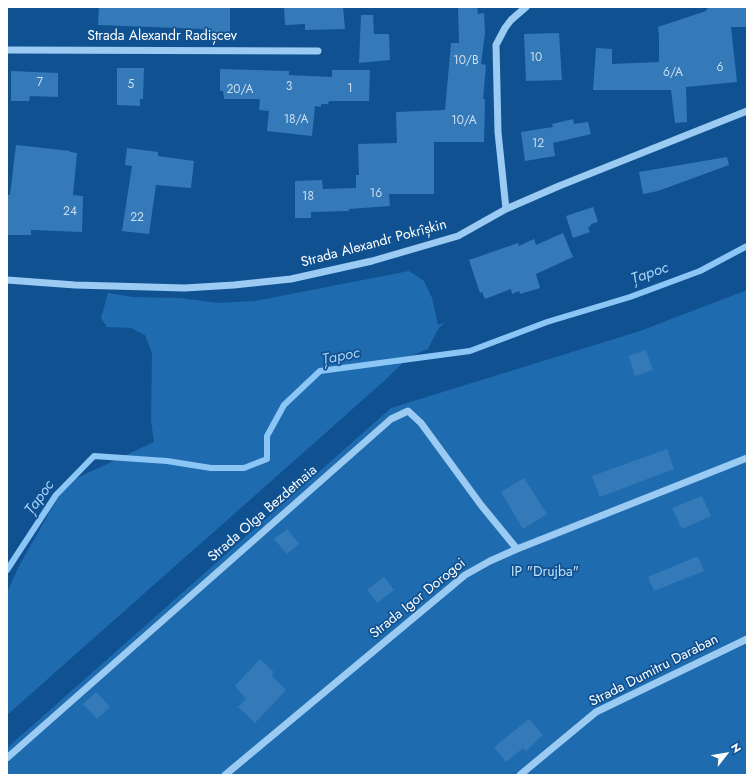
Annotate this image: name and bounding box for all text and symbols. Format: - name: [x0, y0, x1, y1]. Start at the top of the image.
- street label: Strada Alexandr Radișcev: [87, 29, 237, 45]
- house number: 10: [530, 51, 542, 65]
- house number: 10/B: [453, 54, 479, 68]
- house number: 6: [717, 61, 723, 75]
- house number: 6/A: [663, 66, 683, 80]
- house number: 7: [37, 76, 43, 90]
- house number: 5: [128, 78, 134, 92]
- house number: 3: [286, 80, 292, 94]
- house number: 1: [347, 82, 353, 96]
- house number: 20/A: [227, 83, 253, 97]
- house number: 18/A: [284, 113, 308, 127]
- house number: 10/A: [451, 114, 477, 128]
- house number: 12: [532, 137, 544, 151]
- house number: 16: [370, 187, 382, 201]
- house number: 18: [302, 190, 314, 204]
- house number: 24: [63, 205, 77, 219]
- house number: 22: [130, 211, 144, 225]
- street label: Strada Alexandr Pokrîșkin: [299, 216, 449, 272]
- water label: Țapoc: [629, 259, 671, 289]
- water label: Țapoc: [321, 345, 361, 369]
- street label: Strada Olga Bezdetnaia: [205, 462, 321, 566]
- water label: Țapoc: [21, 477, 59, 519]
- street label: Strada Igor Dorogoi: [367, 555, 469, 643]
- park label: IP "Drujba": [511, 565, 579, 581]
- street label: Strada Dumitru Daraban: [587, 631, 721, 711]
- north arrow: [706, 734, 746, 774]
- text: N: [727, 740, 745, 756]

